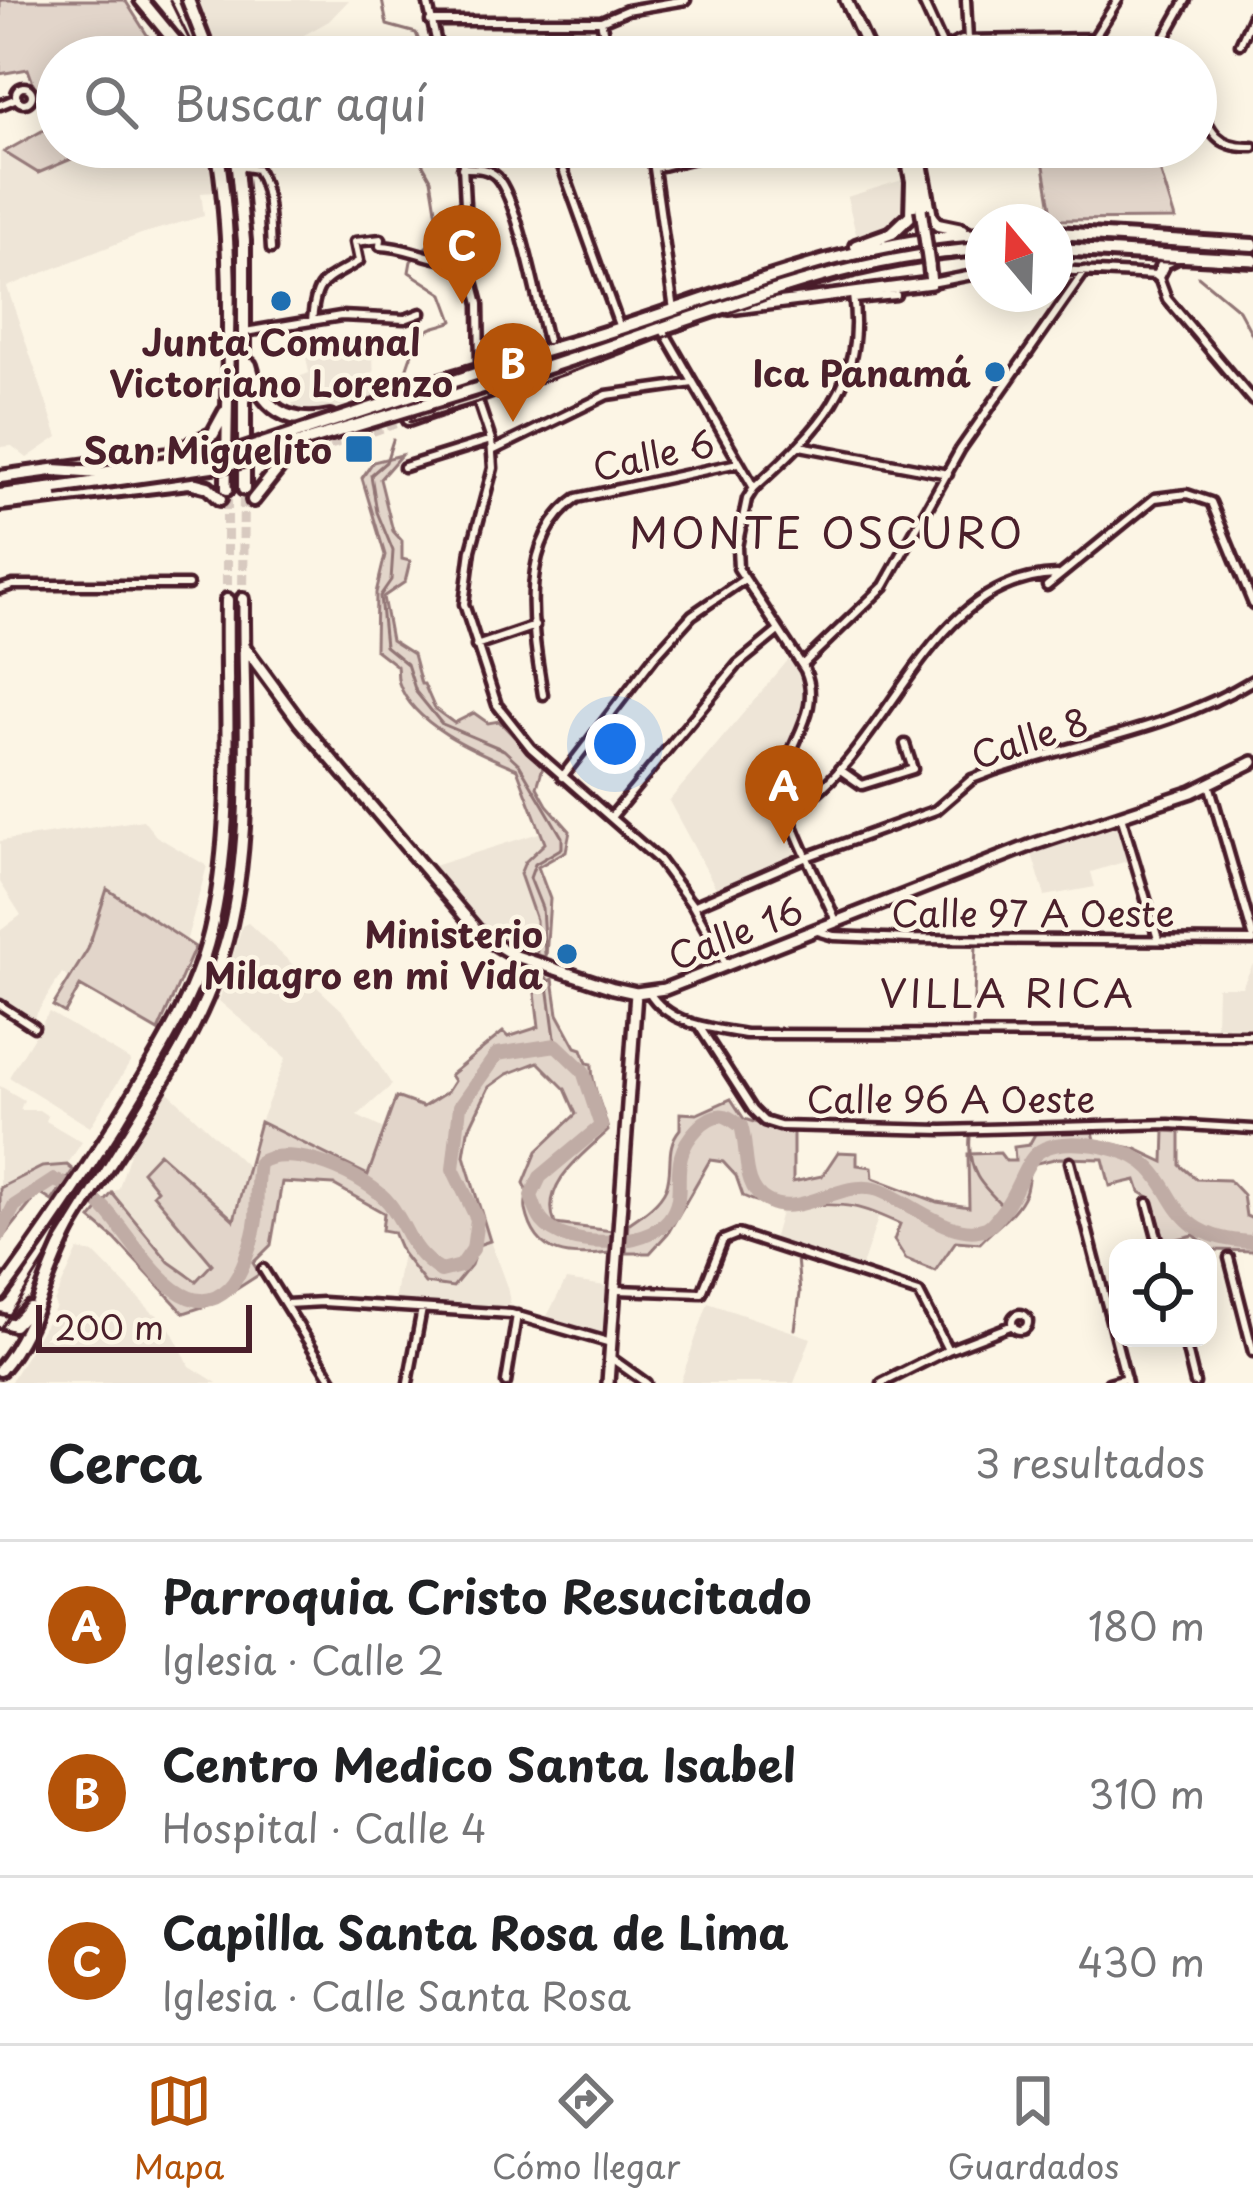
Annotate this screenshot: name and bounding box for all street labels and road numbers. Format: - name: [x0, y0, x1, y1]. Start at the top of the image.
- street label: Calle 6: [587, 415, 719, 493]
- street label: Calle 8: [963, 693, 1095, 781]
- street label: Calle 16: [660, 882, 810, 982]
- street label: Calle 97 A Oeste: [891, 885, 1175, 939]
- street label: Calle 96 A Oeste: [807, 1071, 1095, 1125]

